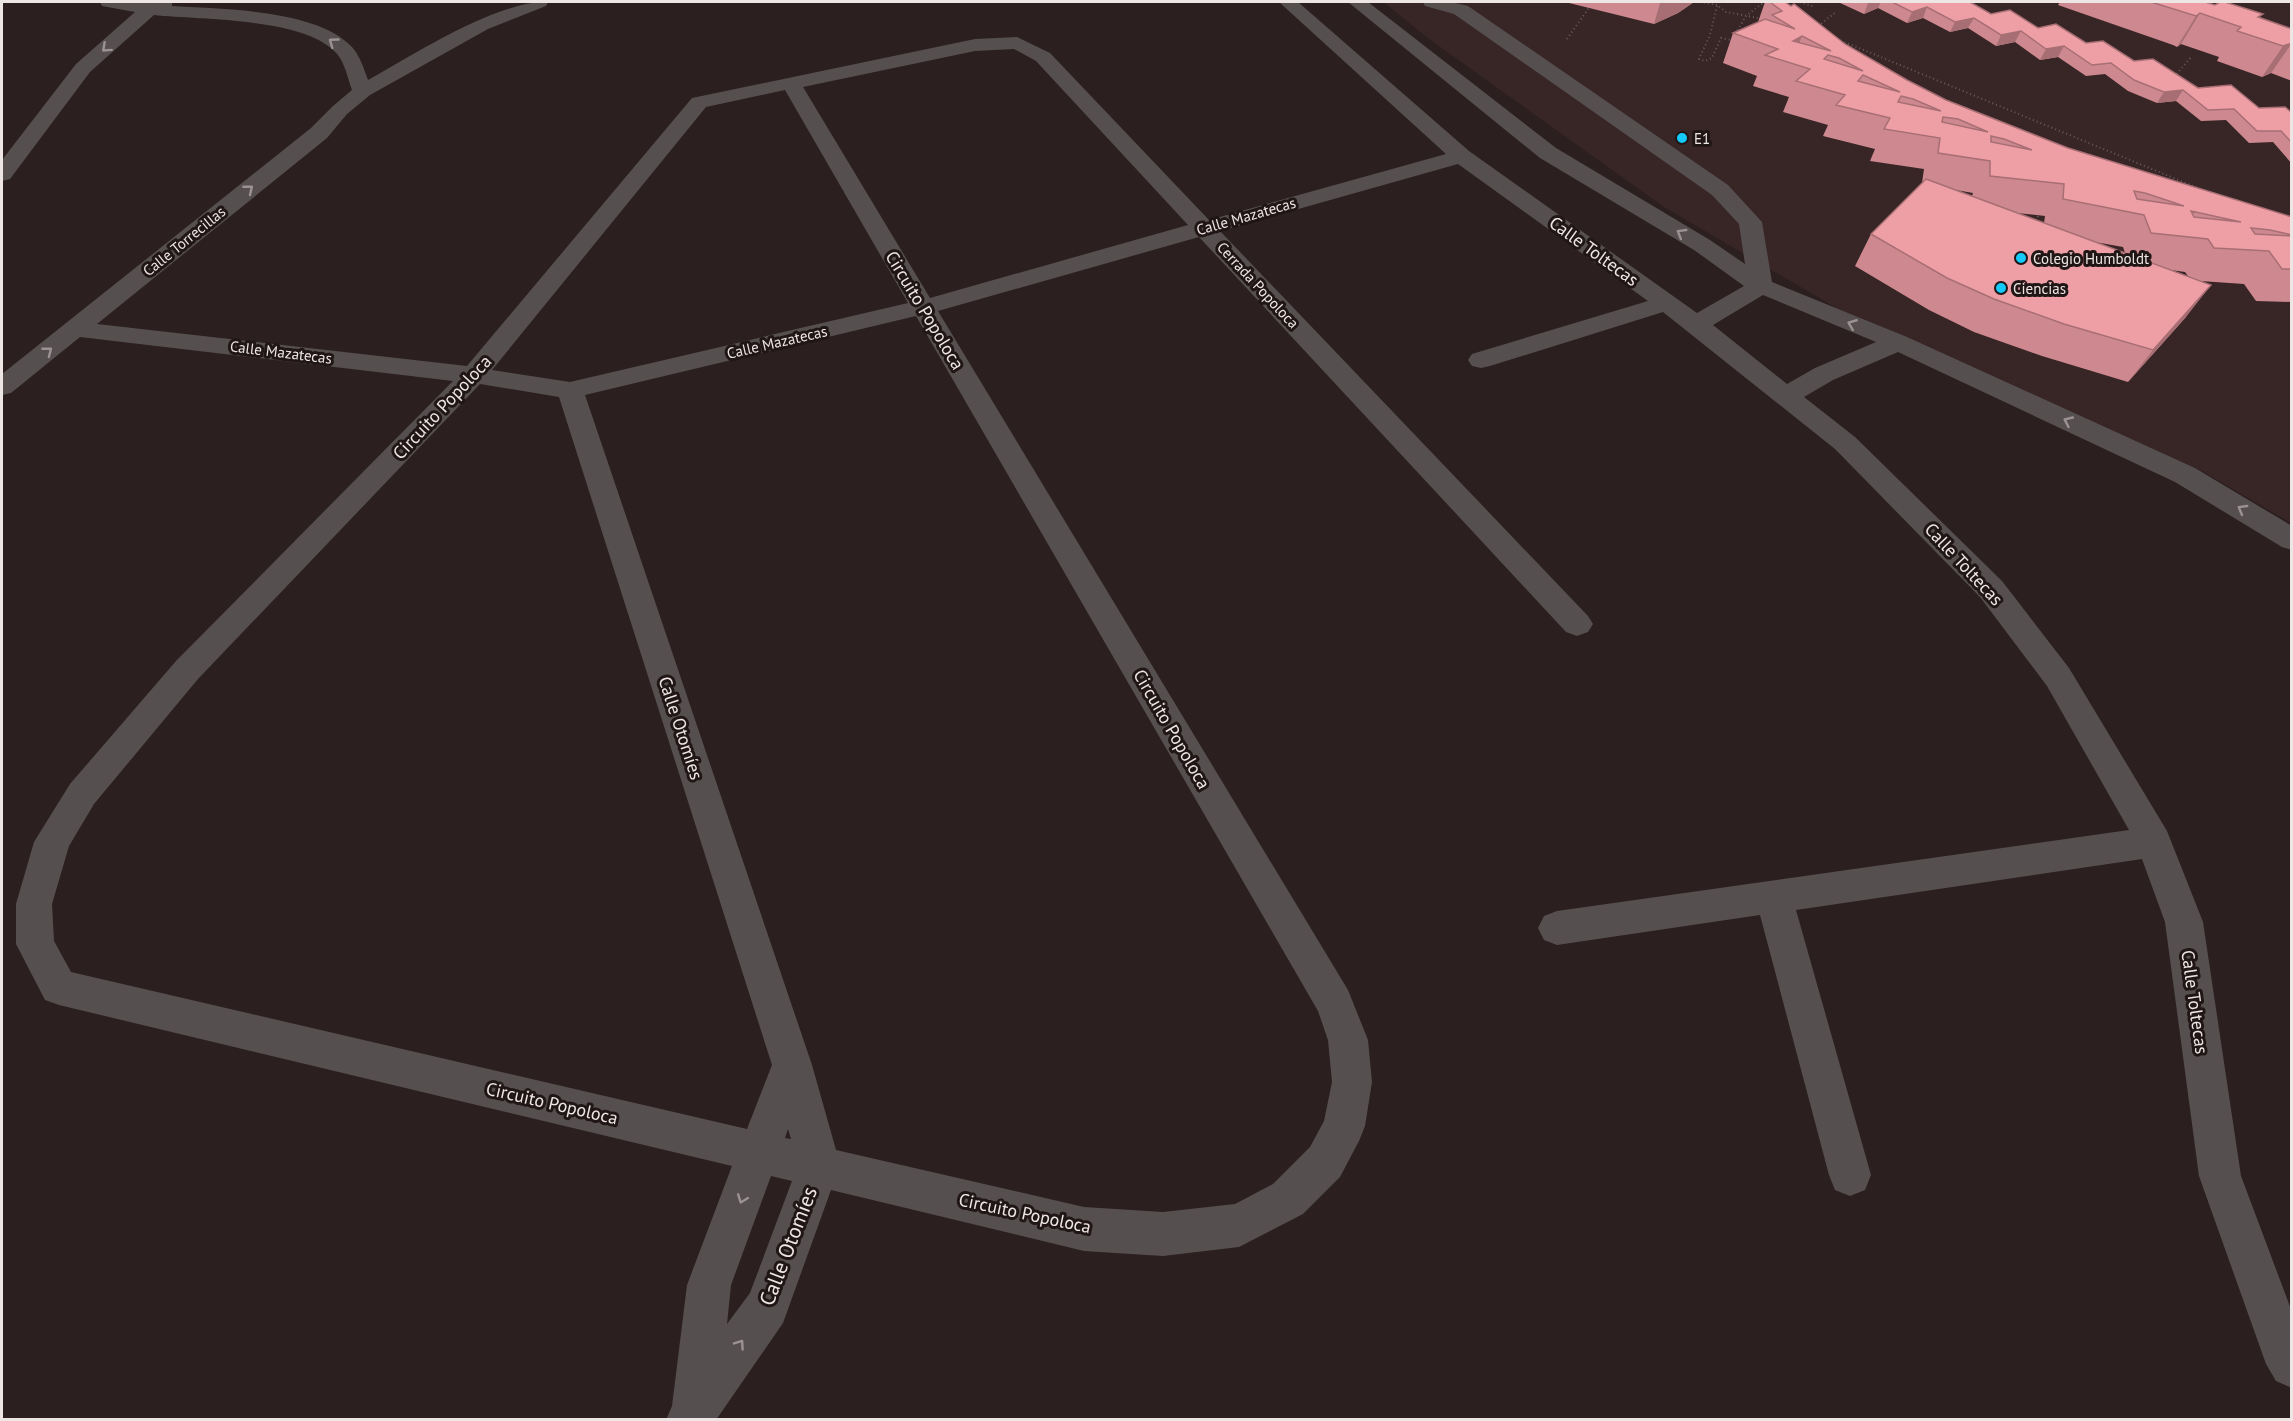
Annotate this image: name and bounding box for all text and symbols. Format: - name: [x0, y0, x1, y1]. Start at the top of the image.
- one-way arrow: [329, 39, 340, 50]
- one-way arrow: [102, 41, 113, 52]
- place label: E1: [1694, 129, 1710, 148]
- marker: E1: [1675, 131, 1689, 145]
- one-way arrow: [242, 186, 253, 197]
- street label: Calle Mazatecas: [1194, 193, 1298, 239]
- street label: Calle Torrecillas: [139, 202, 229, 280]
- street label: Calle Toltecas: [1545, 211, 1643, 291]
- one-way arrow: [1677, 228, 1687, 240]
- street label: Cerrada Popoloca: [1213, 238, 1303, 332]
- street label: Circuito Popoloca: [880, 246, 970, 374]
- place label: Colegio Humboldt: [2033, 249, 2149, 268]
- marker: Colegio Humboldt: [2014, 251, 2028, 265]
- place label: Ciencias: [2013, 279, 2066, 298]
- marker: Ciencias: [1994, 281, 2008, 295]
- one-way arrow: [1848, 319, 1859, 331]
- street label: Calle Mazatecas: [725, 321, 829, 363]
- street label: Calle Mazatecas: [229, 336, 333, 368]
- one-way arrow: [41, 347, 52, 358]
- street label: Circuito Popoloca: [388, 350, 496, 464]
- one-way arrow: [2064, 416, 2075, 428]
- one-way arrow: [2238, 504, 2248, 516]
- street label: Calle Toltecas: [1920, 518, 2008, 610]
- street label: Circuito Popoloca: [1128, 665, 1216, 793]
- street label: Calle Otomíes: [653, 673, 709, 783]
- street label: Calle Toltecas: [2176, 948, 2214, 1056]
- street label: Circuito Popoloca: [484, 1077, 620, 1129]
- street label: Calle Otomíes: [753, 1183, 823, 1309]
- street label: Circuito Popoloca: [957, 1188, 1093, 1238]
- one-way arrow: [736, 1193, 749, 1203]
- one-way arrow: [733, 1340, 744, 1351]

